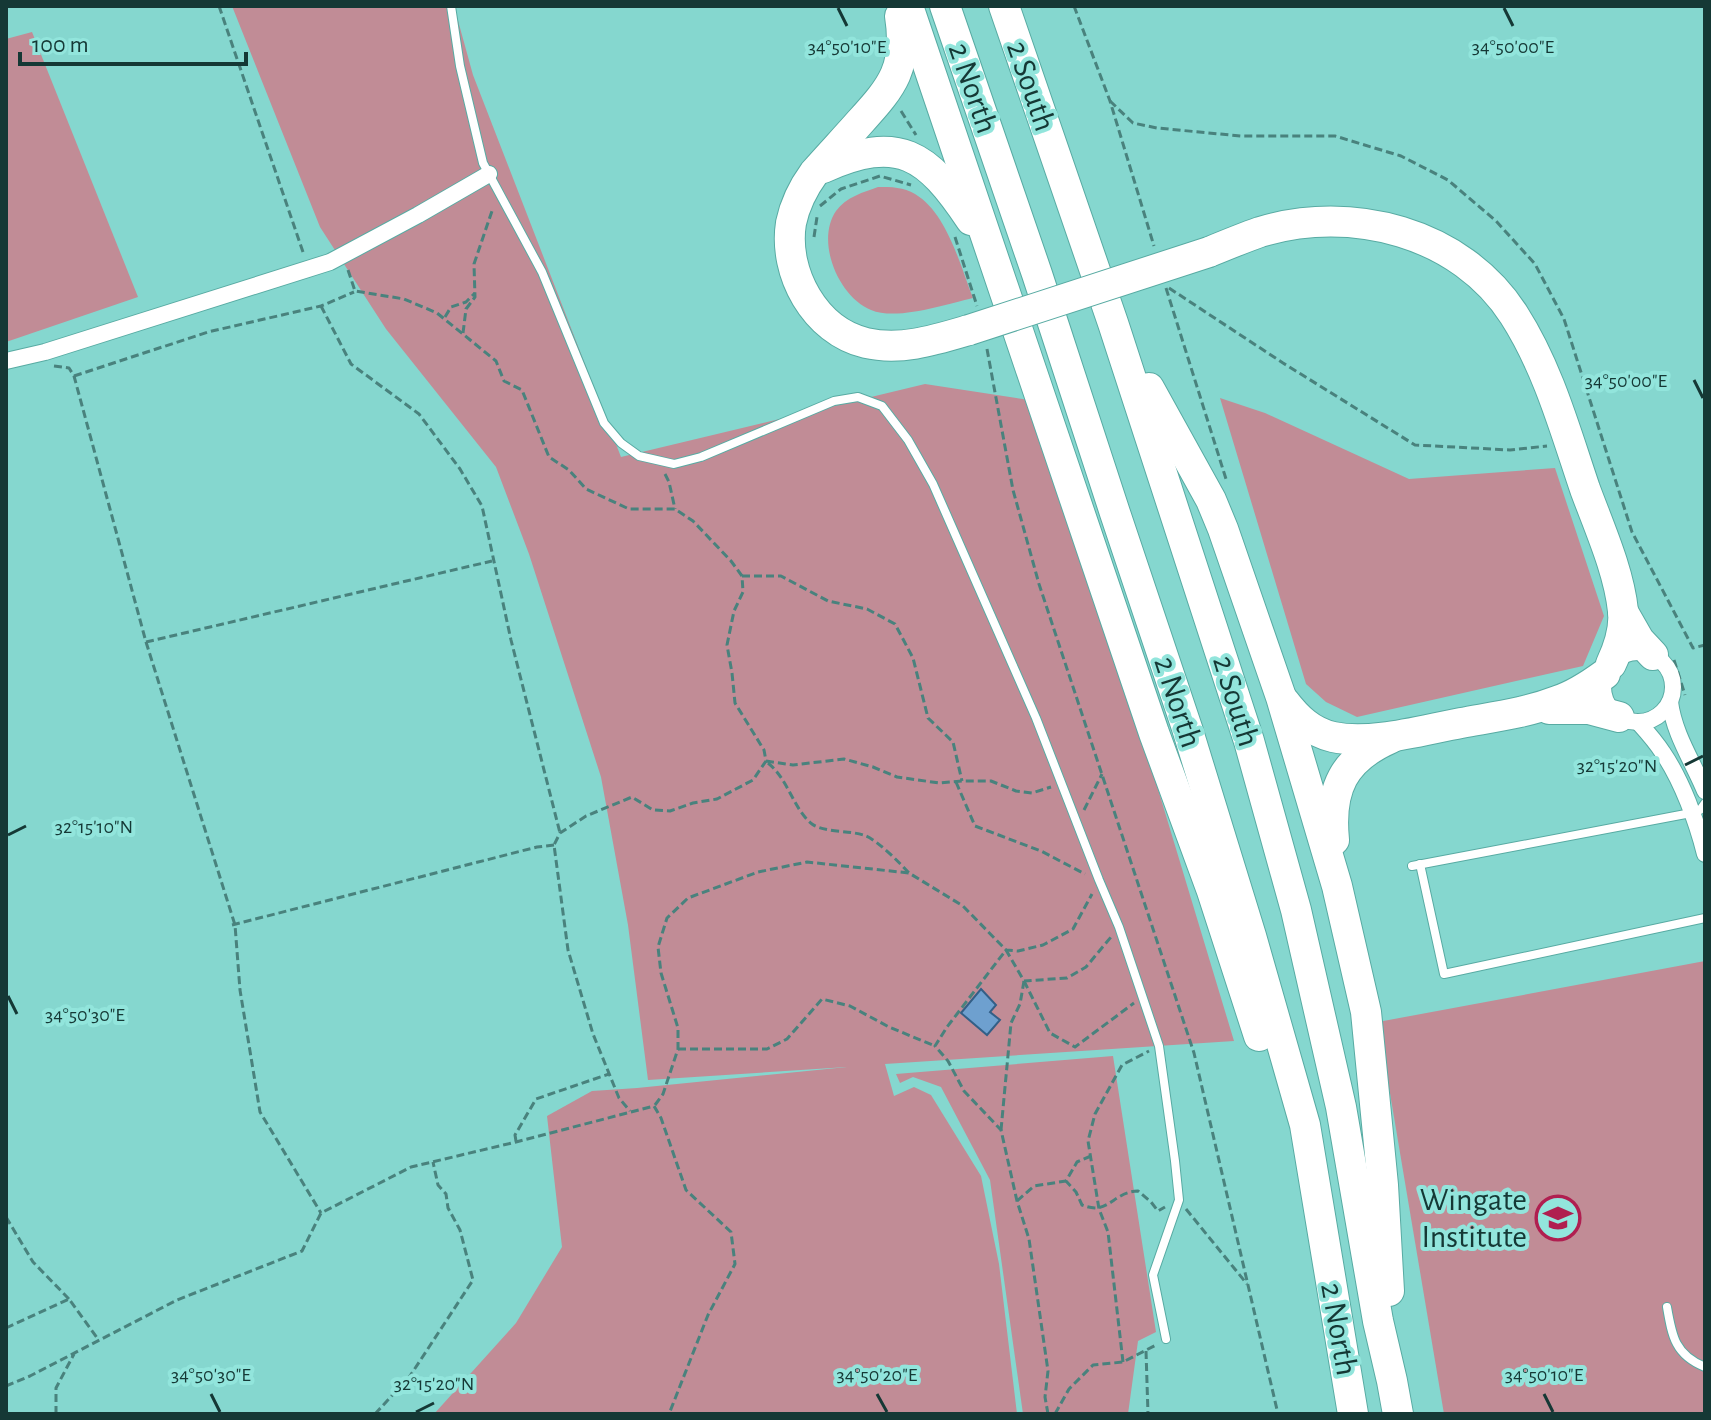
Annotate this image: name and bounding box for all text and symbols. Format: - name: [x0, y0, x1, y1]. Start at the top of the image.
- scale bar: [20, 16, 246, 66]
- text: 100 m: [32, 33, 89, 57]
- text: 34°50'10"E: [808, 37, 887, 57]
- street label: 2 South: [1001, 37, 1061, 135]
- text: 34°50'00"E: [1472, 37, 1555, 57]
- street label: 2 North: [943, 39, 1003, 137]
- text: 34°50'00"E: [1585, 371, 1668, 391]
- street label: 2 South: [1207, 652, 1265, 750]
- street label: 2 North: [1148, 653, 1208, 751]
- text: 32°15'20"N: [1577, 756, 1657, 776]
- text: 32°15'10"N: [55, 817, 133, 837]
- text: 34°50'30"E: [45, 1005, 125, 1025]
- place label: Wingate Institute: [1420, 1184, 1527, 1253]
- school or university icon: Wingate Institute: [1534, 1194, 1582, 1242]
- street label: 2 North: [1315, 1280, 1363, 1378]
- text: 34°50'30"E: [171, 1365, 251, 1385]
- text: 34°50'20"E: [837, 1365, 918, 1385]
- text: 34°50'10"E: [1505, 1365, 1584, 1385]
- text: 32°15'20"N: [394, 1374, 474, 1394]

